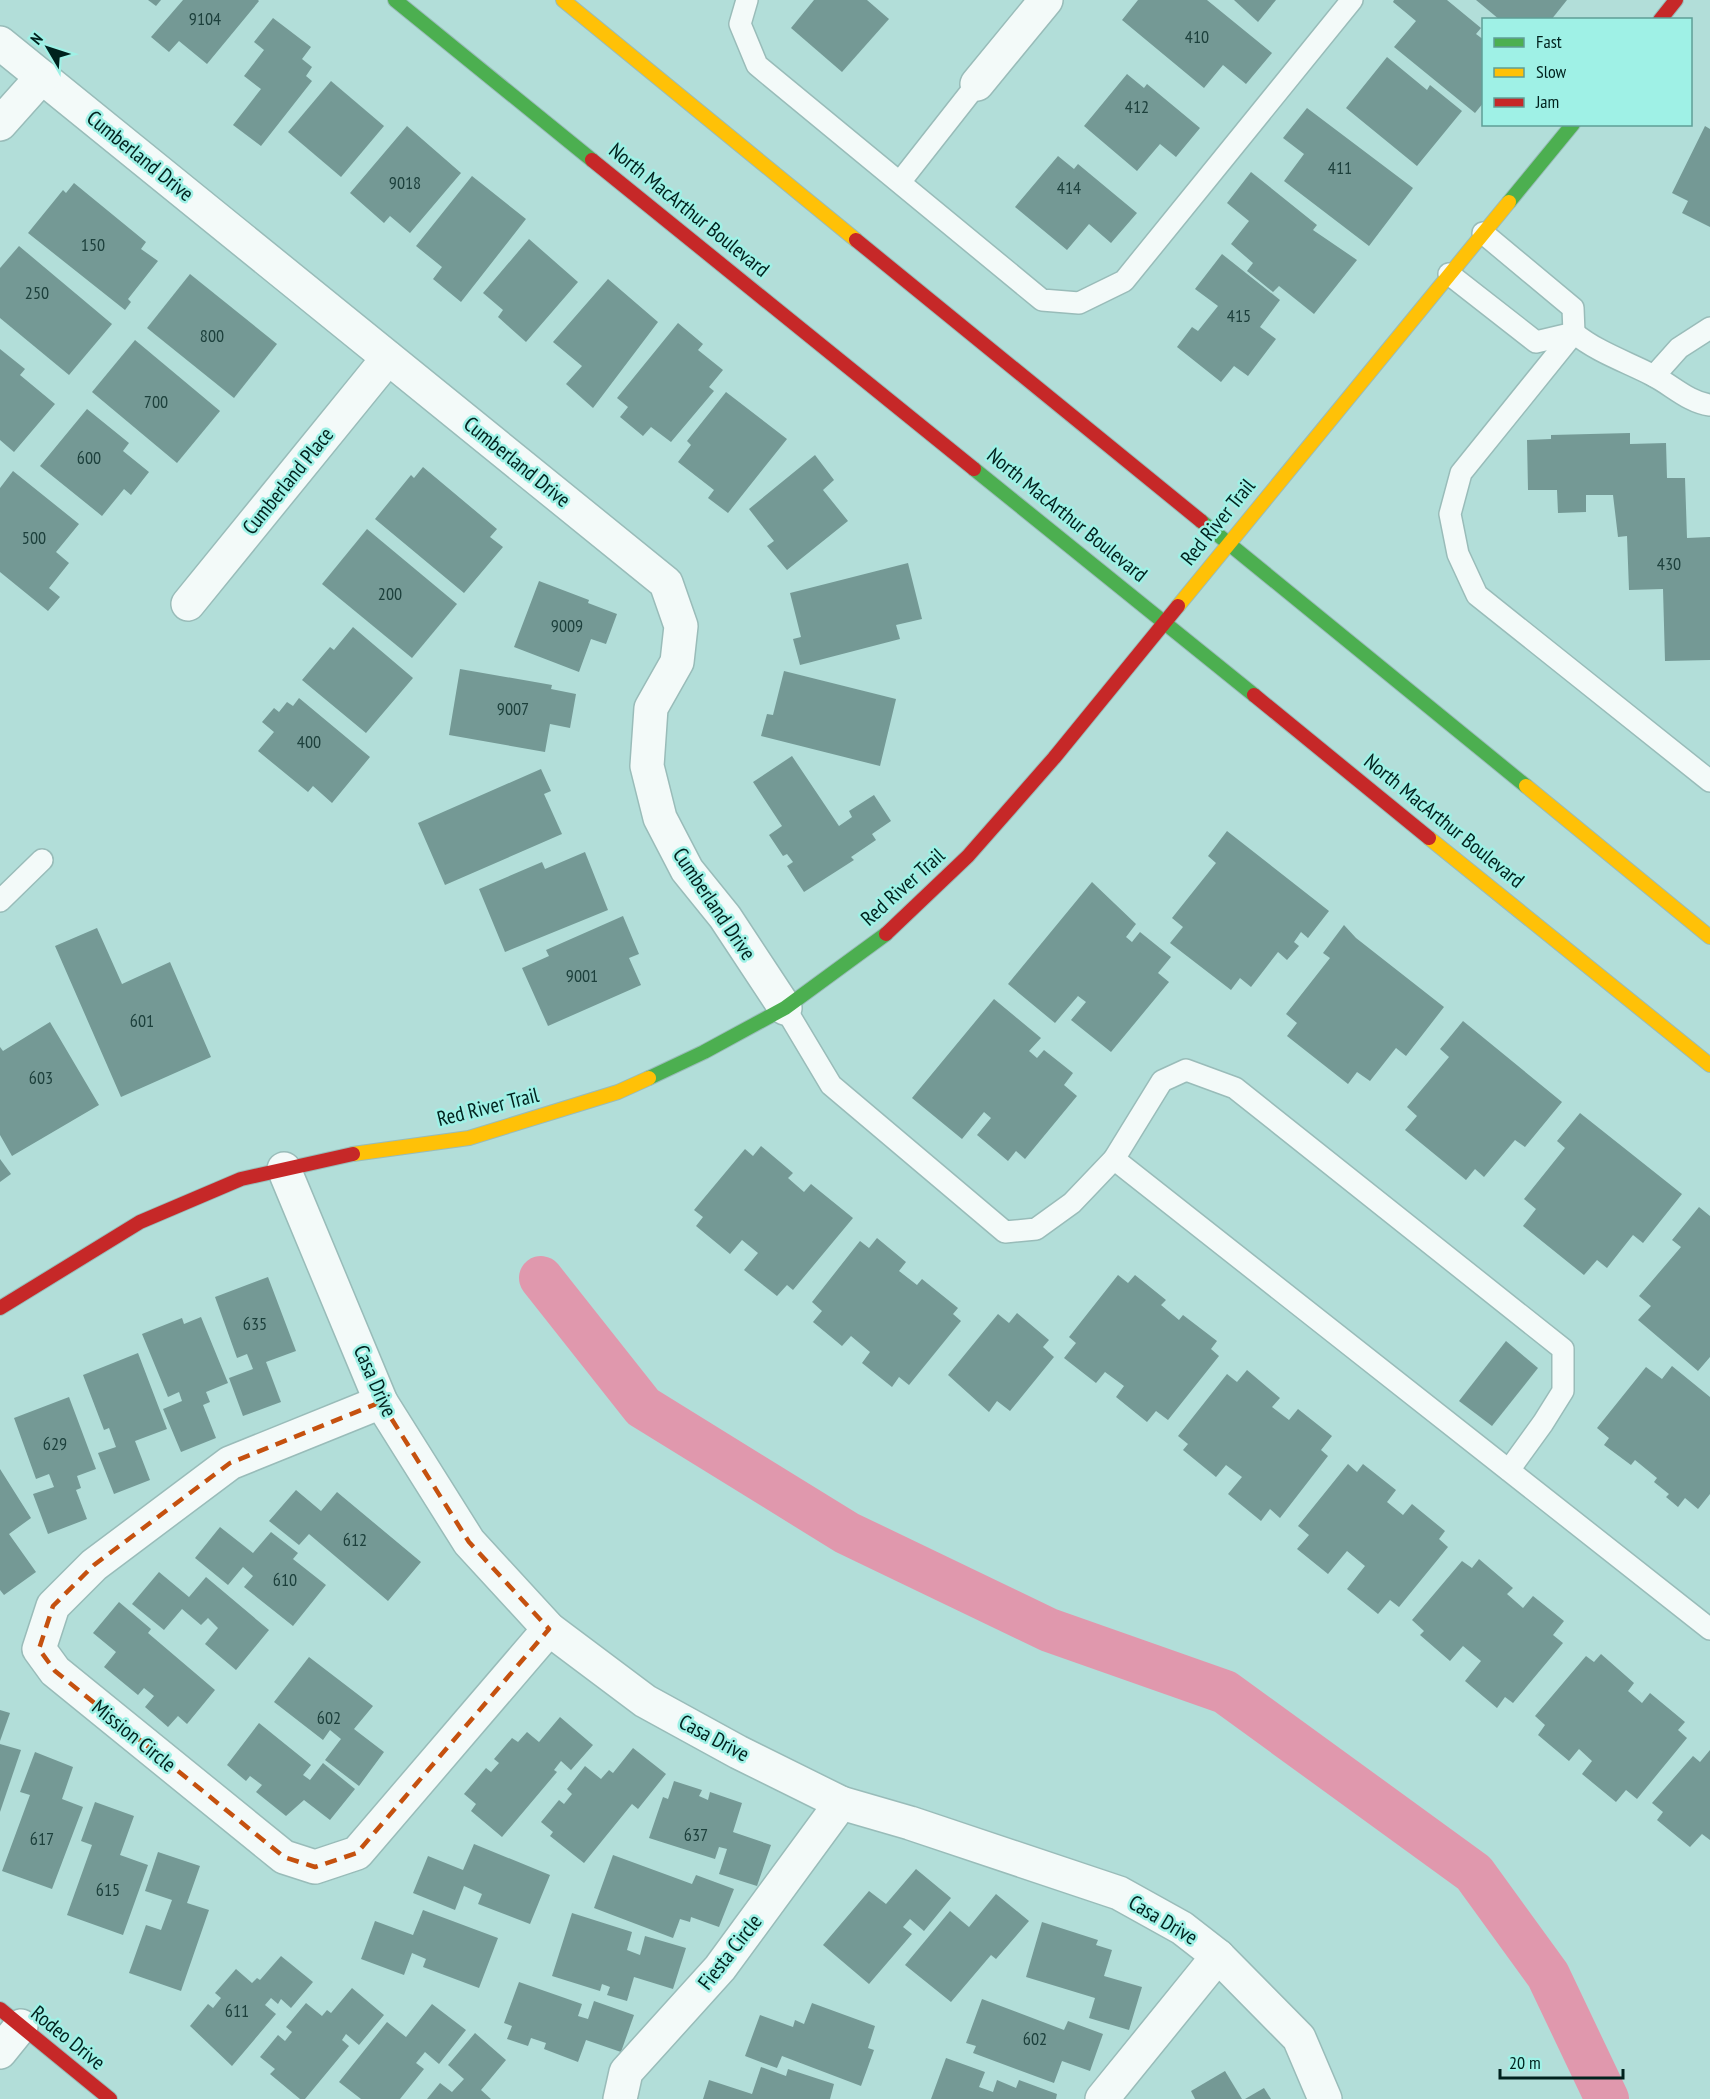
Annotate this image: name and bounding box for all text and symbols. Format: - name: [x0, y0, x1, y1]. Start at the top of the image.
- house number: 9104: [189, 7, 221, 30]
- north arrow: [18, 18, 78, 78]
- legend: [1482, 18, 1692, 126]
- house number: 410: [1185, 25, 1209, 48]
- text: N: [26, 29, 47, 48]
- text: Fast: [1536, 30, 1562, 53]
- text: Slow: [1536, 60, 1567, 83]
- text: Jam: [1535, 90, 1559, 113]
- house number: 412: [1125, 95, 1149, 118]
- street label: Cumberland Drive: [81, 104, 199, 207]
- street label: North MacArthur Boulevard: [604, 137, 775, 283]
- house number: 411: [1328, 156, 1352, 179]
- house number: 9018: [389, 171, 421, 194]
- house number: 414: [1057, 176, 1081, 199]
- house number: 150: [81, 233, 105, 256]
- house number: 250: [25, 281, 49, 304]
- house number: 415: [1227, 304, 1251, 327]
- house number: 800: [200, 324, 224, 347]
- house number: 700: [144, 390, 168, 413]
- street label: Cumberland Drive: [458, 410, 576, 513]
- street label: Cumberland Place: [236, 422, 339, 540]
- street label: North MacArthur Boulevard: [982, 442, 1153, 588]
- house number: 600: [77, 446, 101, 469]
- street label: Red River Trail: [1174, 473, 1261, 571]
- house number: 500: [22, 526, 46, 549]
- house number: 430: [1657, 552, 1681, 575]
- house number: 200: [378, 582, 402, 605]
- house number: 9009: [551, 614, 583, 637]
- house number: 9007: [497, 697, 529, 720]
- house number: 400: [297, 730, 321, 753]
- street label: North MacArthur Boulevard: [1359, 748, 1530, 894]
- street label: Cumberland Drive: [667, 842, 762, 965]
- street label: Red River Trail: [855, 842, 950, 931]
- house number: 9001: [566, 964, 598, 987]
- house number: 601: [130, 1009, 154, 1032]
- house number: 603: [29, 1066, 53, 1089]
- street label: Red River Trail: [434, 1081, 542, 1132]
- house number: 635: [243, 1312, 267, 1335]
- street label: Casa Drive: [348, 1341, 403, 1421]
- house number: 629: [43, 1432, 67, 1455]
- house number: 612: [343, 1528, 367, 1551]
- house number: 610: [273, 1568, 297, 1591]
- street label: Mission Circle: [87, 1694, 182, 1778]
- house number: 602: [317, 1706, 341, 1729]
- street label: Casa Drive: [674, 1708, 754, 1767]
- house number: 637: [684, 1823, 708, 1846]
- house number: 617: [30, 1827, 54, 1850]
- house number: 615: [96, 1878, 120, 1901]
- street label: Casa Drive: [1124, 1888, 1203, 1951]
- street label: Fiesta Circle: [692, 1908, 768, 1995]
- house number: 611: [225, 1999, 249, 2022]
- street label: Rodeo Drive: [26, 2000, 111, 2076]
- house number: 602: [1023, 2027, 1047, 2050]
- scale bar: [1500, 2042, 1623, 2080]
- text: 20 m: [1509, 2051, 1541, 2074]

